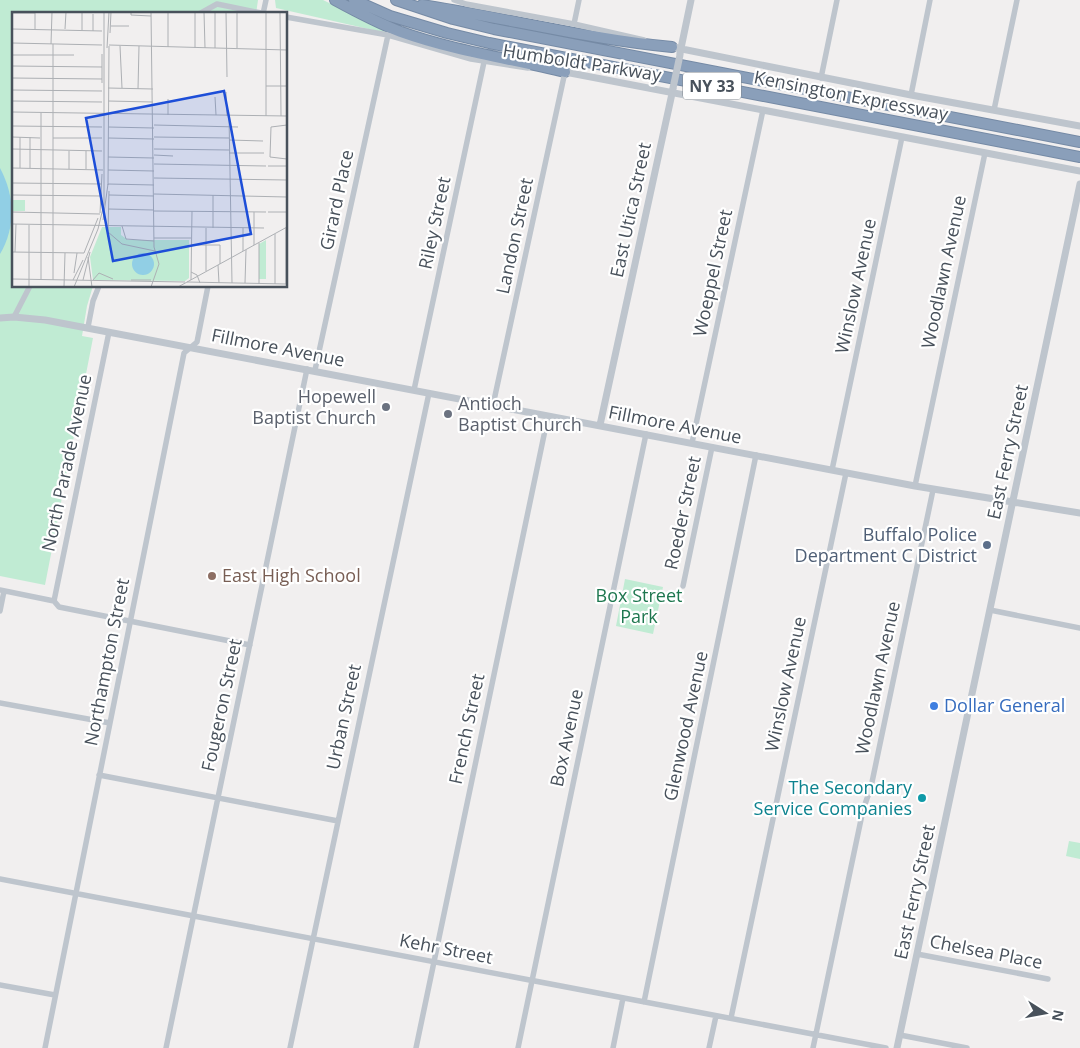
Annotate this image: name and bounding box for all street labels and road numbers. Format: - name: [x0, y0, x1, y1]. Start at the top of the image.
- street label: Humboldt Parkway: [501, 38, 664, 87]
- street label: Kensington Expressway: [752, 64, 951, 126]
- road number: NY 33: [683, 72, 741, 100]
- street label: East Utica Street: [604, 140, 656, 279]
- street label: Girard Place: [314, 147, 358, 252]
- street label: Riley Street: [412, 174, 456, 271]
- street label: Landon Street: [490, 175, 538, 296]
- street label: Woodlawn Avenue: [915, 193, 971, 351]
- street label: Woeppel Street: [687, 207, 737, 338]
- street label: Winslow Avenue: [829, 216, 881, 356]
- street label: Fillmore Avenue: [210, 322, 347, 372]
- street label: North Parade Avenue: [36, 372, 97, 554]
- street label: East Ferry Street: [981, 382, 1033, 522]
- street label: Fillmore Avenue: [607, 399, 744, 449]
- street label: Roeder Street: [658, 454, 706, 572]
- street label: Northampton Street: [78, 576, 134, 748]
- street label: Woodlawn Avenue: [849, 599, 905, 757]
- street label: Winslow Avenue: [759, 614, 811, 754]
- street label: Fougeron Street: [195, 636, 247, 773]
- street label: Glenwood Avenue: [657, 649, 713, 803]
- street label: Urban Street: [320, 662, 366, 772]
- street label: French Street: [443, 671, 489, 786]
- street label: Box Avenue: [544, 687, 588, 789]
- street label: East Ferry Street: [888, 822, 940, 962]
- street label: Kehr Street: [398, 927, 495, 969]
- street label: Chelsea Place: [928, 928, 1045, 974]

